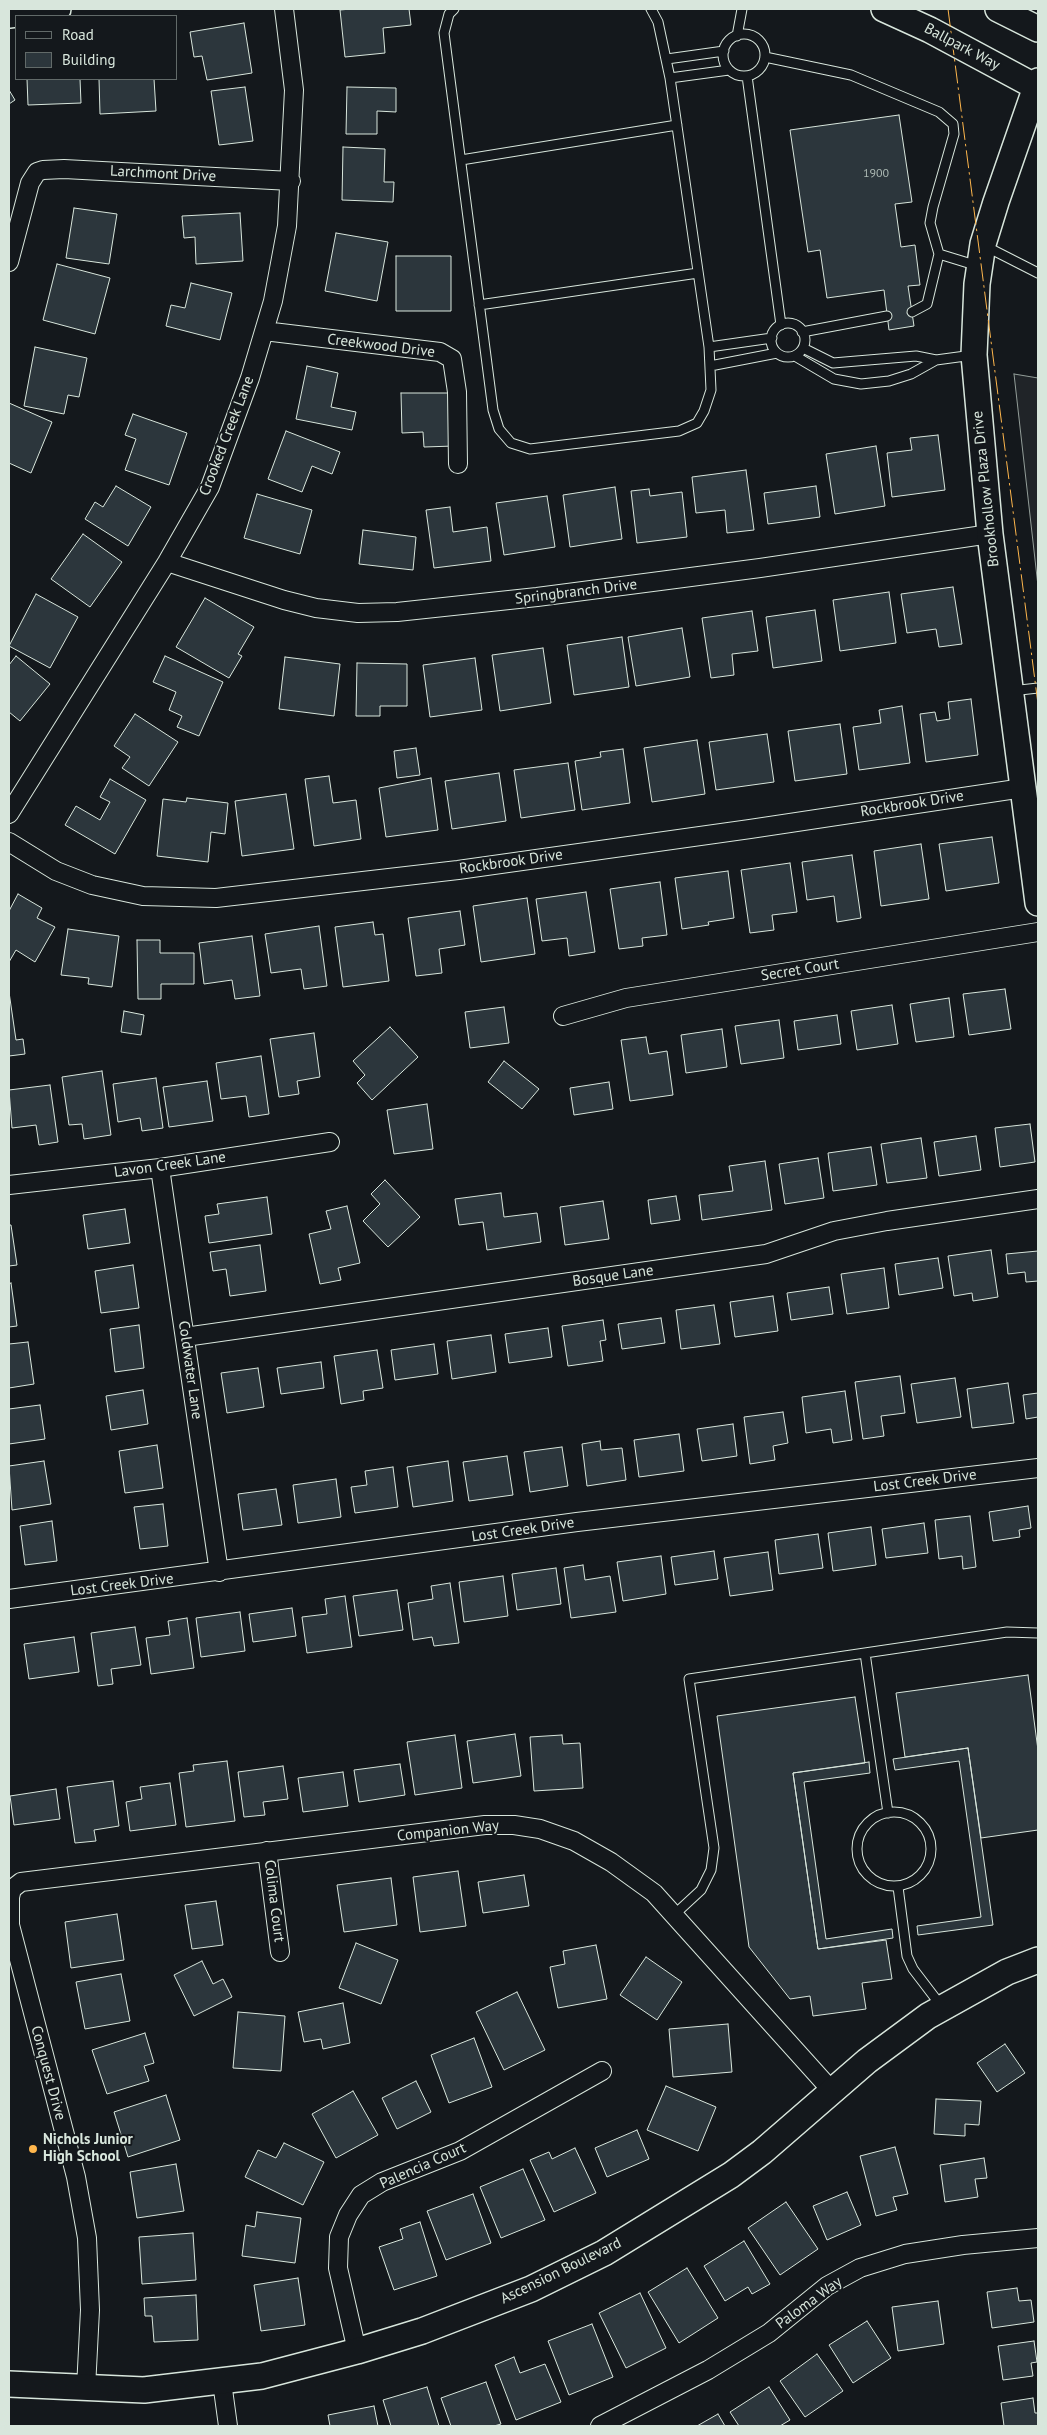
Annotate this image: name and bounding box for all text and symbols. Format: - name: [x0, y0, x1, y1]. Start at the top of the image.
- legend: [15, 15, 178, 80]
- street label: Ballpark Way: [921, 20, 1003, 74]
- text: Road: [62, 25, 94, 44]
- text: Building: [62, 50, 116, 69]
- street label: Larchmont Drive: [110, 162, 216, 186]
- house number: 1900: [863, 167, 889, 181]
- street label: Creekwood Drive: [326, 330, 436, 362]
- street label: Crooked Creek Lane: [196, 374, 258, 498]
- street label: Brookhollow Plaza Drive: [969, 410, 1003, 568]
- street label: Springbranch Drive: [514, 576, 638, 608]
- street label: Rockbrook Drive: [859, 787, 965, 821]
- street label: Rockbrook Drive: [458, 846, 564, 878]
- street label: Secret Court: [760, 955, 840, 985]
- street label: Lavon Creek Lane: [113, 1148, 227, 1182]
- street label: Bosque Lane: [571, 1261, 655, 1291]
- street label: Coldwater Lane: [174, 1320, 206, 1420]
- street label: Lost Creek Drive: [872, 1466, 978, 1496]
- street label: Lost Creek Drive: [470, 1514, 576, 1546]
- street label: Lost Creek Drive: [69, 1570, 175, 1600]
- street label: Companion Way: [396, 1817, 500, 1845]
- street label: Colima Court: [260, 1859, 288, 1943]
- street label: Conquest Drive: [27, 2024, 69, 2122]
- place label: Nichols Junior High School: [43, 2131, 133, 2166]
- street label: Palencia Court: [377, 2139, 469, 2193]
- marker: Nichols Junior High School: [27, 2143, 39, 2155]
- street label: Ascension Boulevard: [498, 2234, 624, 2308]
- street label: Paloma Way: [772, 2273, 846, 2333]

